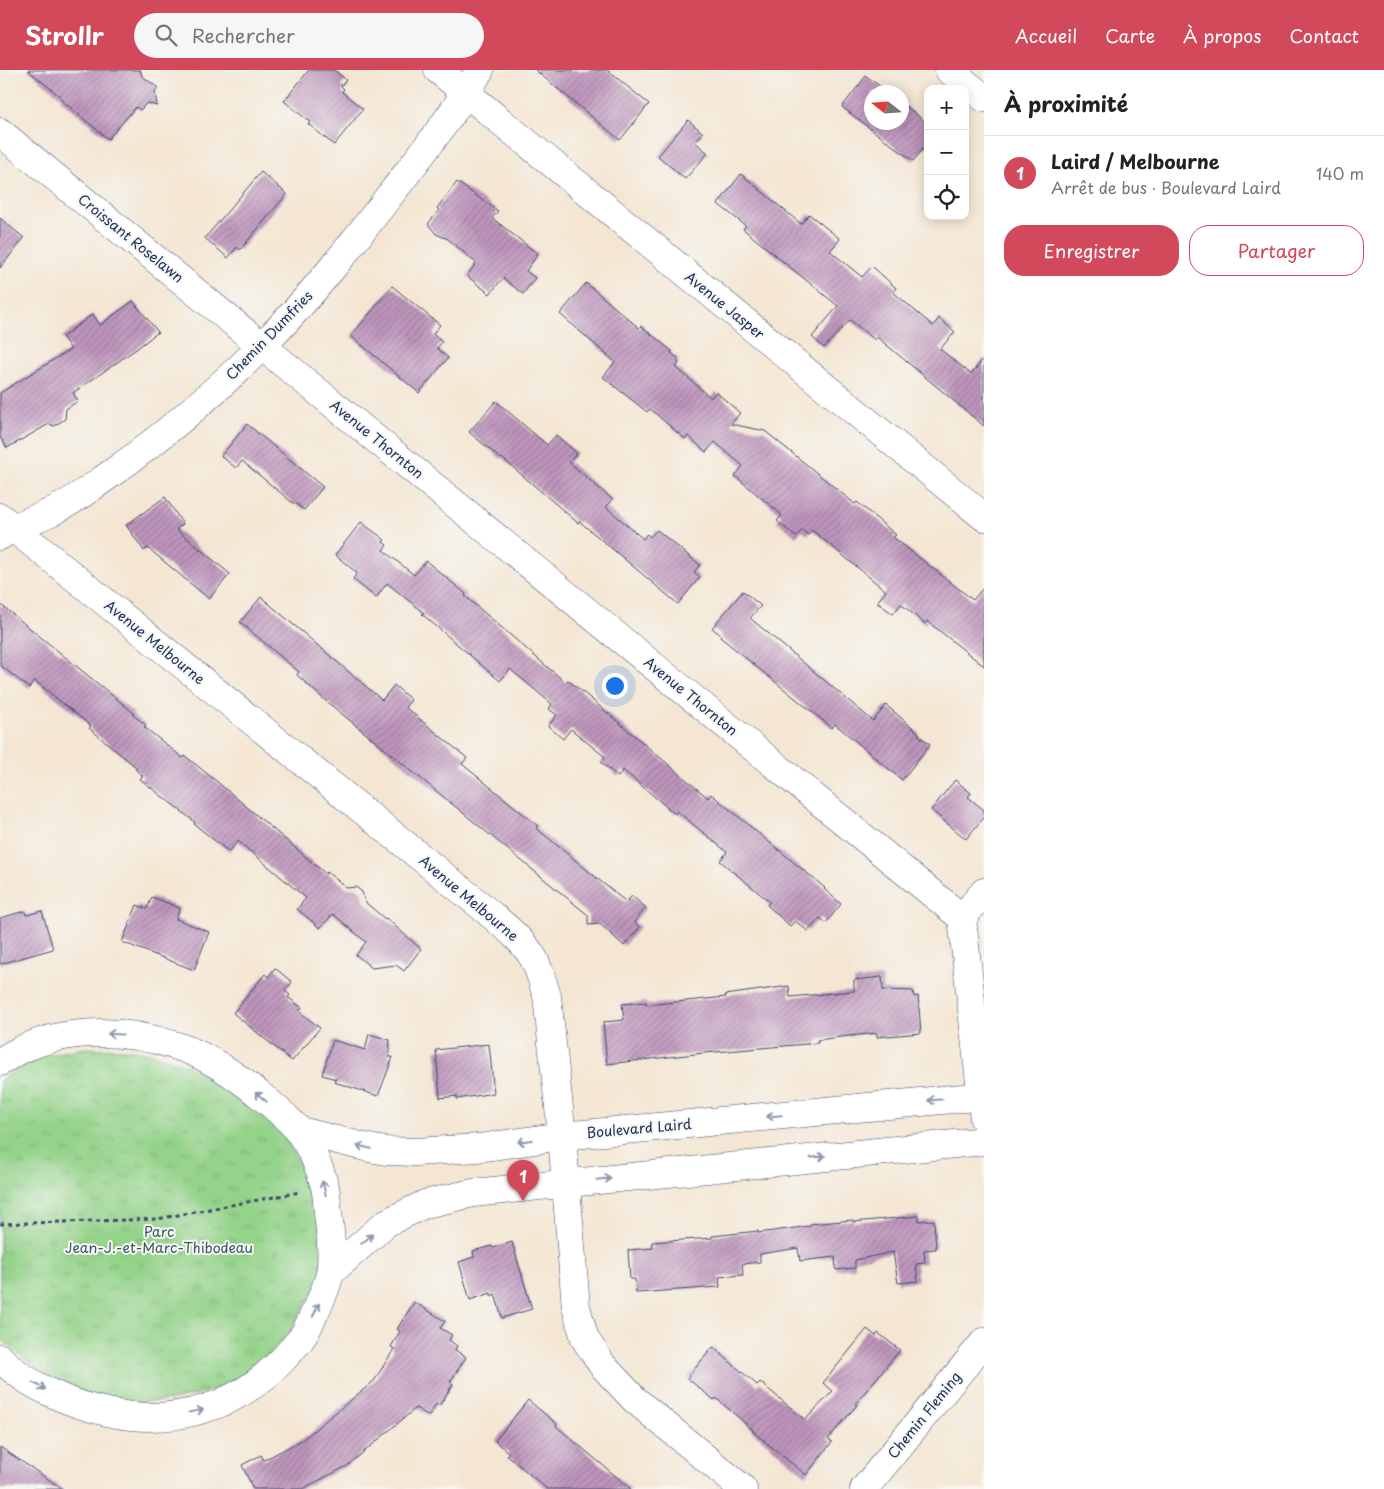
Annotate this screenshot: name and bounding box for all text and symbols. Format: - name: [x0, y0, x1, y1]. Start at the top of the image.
- search box: [134, 13, 484, 58]
- text: Strollr: [25, 17, 104, 53]
- icon: search: [152, 21, 180, 49]
- text: Rechercher: [192, 21, 295, 49]
- text: Accueil: [1015, 22, 1077, 49]
- text: Carte: [1105, 22, 1155, 49]
- text: À propos: [1183, 22, 1261, 49]
- text: Contact: [1289, 22, 1359, 49]
- north arrow: [864, 85, 909, 130]
- map controls: [924, 85, 969, 220]
- button: +: [924, 85, 969, 130]
- text: À proximité: [1004, 87, 1128, 119]
- button: −: [924, 130, 969, 175]
- text: Laird / Melbourne: [1051, 147, 1219, 175]
- text: 1: [1016, 161, 1024, 185]
- text: 140 m: [1316, 161, 1364, 185]
- button: locate: [924, 175, 969, 220]
- text: Arrêt de bus · Boulevard Laird: [1051, 175, 1281, 199]
- street label: Croissant Roselawn: [74, 189, 188, 287]
- button: Enregistrer: [1004, 225, 1179, 276]
- button: Partager: [1189, 225, 1364, 276]
- street label: Avenue Jasper: [681, 266, 770, 344]
- street label: Chemin Dumfries: [221, 286, 317, 384]
- street label: Avenue Thornton: [326, 395, 428, 483]
- street label: Avenue Melbourne: [100, 595, 210, 689]
- street label: Avenue Thornton: [640, 652, 742, 740]
- your location: [602, 673, 628, 699]
- street label: Avenue Melbourne: [415, 850, 524, 946]
- one-way arrow: [108, 1030, 124, 1039]
- one-way arrow: [255, 1091, 268, 1102]
- one-way arrow: [928, 1095, 944, 1105]
- one-way arrow: [766, 1111, 782, 1120]
- street label: Boulevard Laird: [586, 1113, 693, 1143]
- one-way arrow: [517, 1137, 533, 1147]
- one-way arrow: [356, 1142, 372, 1151]
- one-way arrow: [810, 1153, 826, 1162]
- pin: 1: [507, 1160, 539, 1201]
- one-way arrow: [596, 1174, 612, 1183]
- one-way arrow: [319, 1181, 328, 1197]
- park label: Parc Jean-J.-et-Marc-Thibodeau: [65, 1221, 253, 1258]
- one-way arrow: [360, 1233, 373, 1244]
- one-way arrow: [311, 1303, 321, 1318]
- street label: Chemin Fleming: [882, 1367, 966, 1463]
- one-way arrow: [32, 1382, 46, 1392]
- one-way arrow: [187, 1406, 203, 1415]

